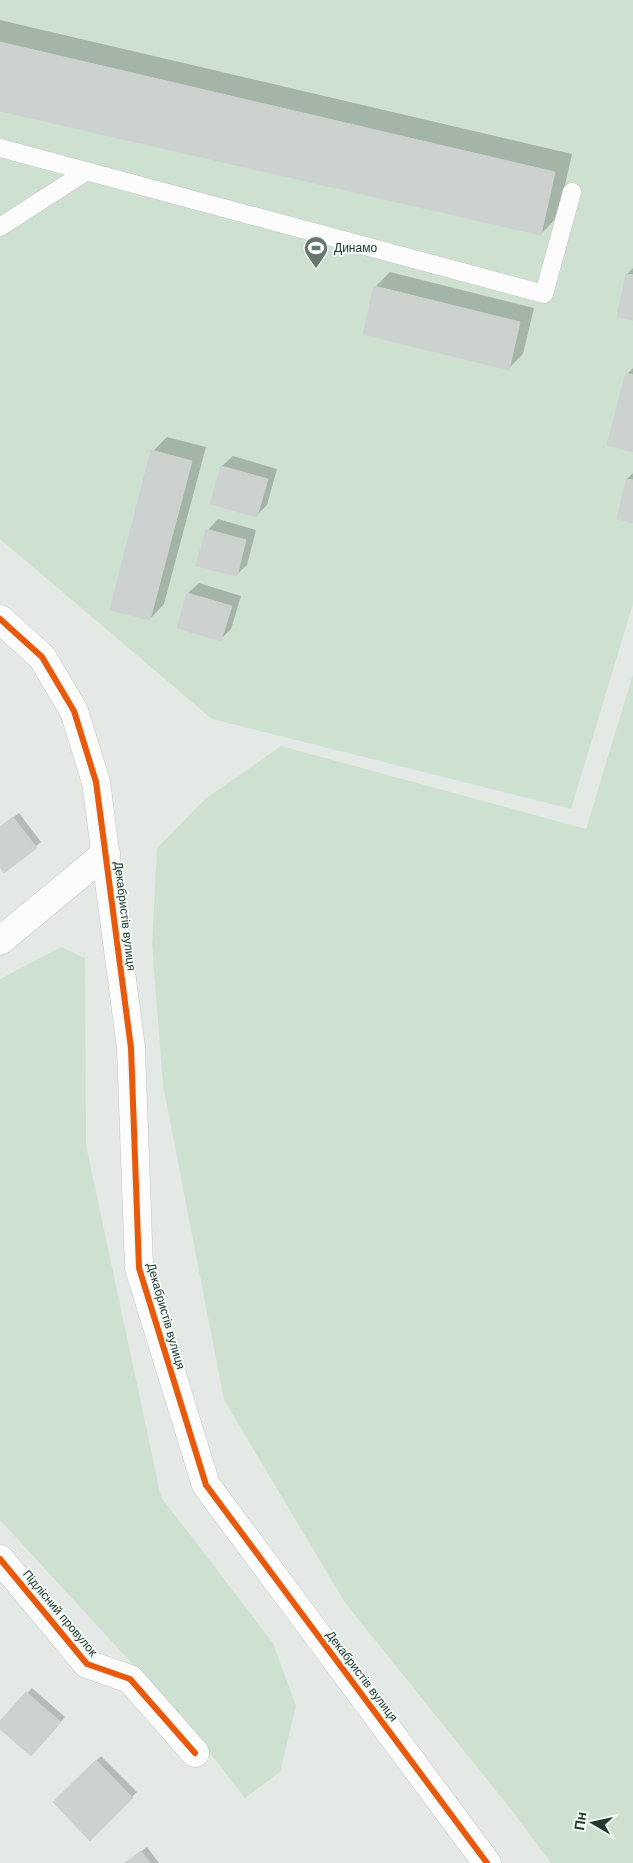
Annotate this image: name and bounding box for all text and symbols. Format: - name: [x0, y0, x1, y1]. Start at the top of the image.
- sports icon: Динамо: [303, 235, 329, 269]
- place label: Динамо: [334, 241, 377, 255]
- street label: Декабристів вулиця: [111, 861, 139, 971]
- street label: Декабристів вулиця: [144, 1261, 188, 1371]
- street label: Підлісний провулок: [20, 1567, 101, 1659]
- street label: Декабристів вулиця: [323, 1628, 401, 1724]
- north arrow: [568, 1798, 618, 1848]
- text: Пн: [571, 1811, 590, 1831]

